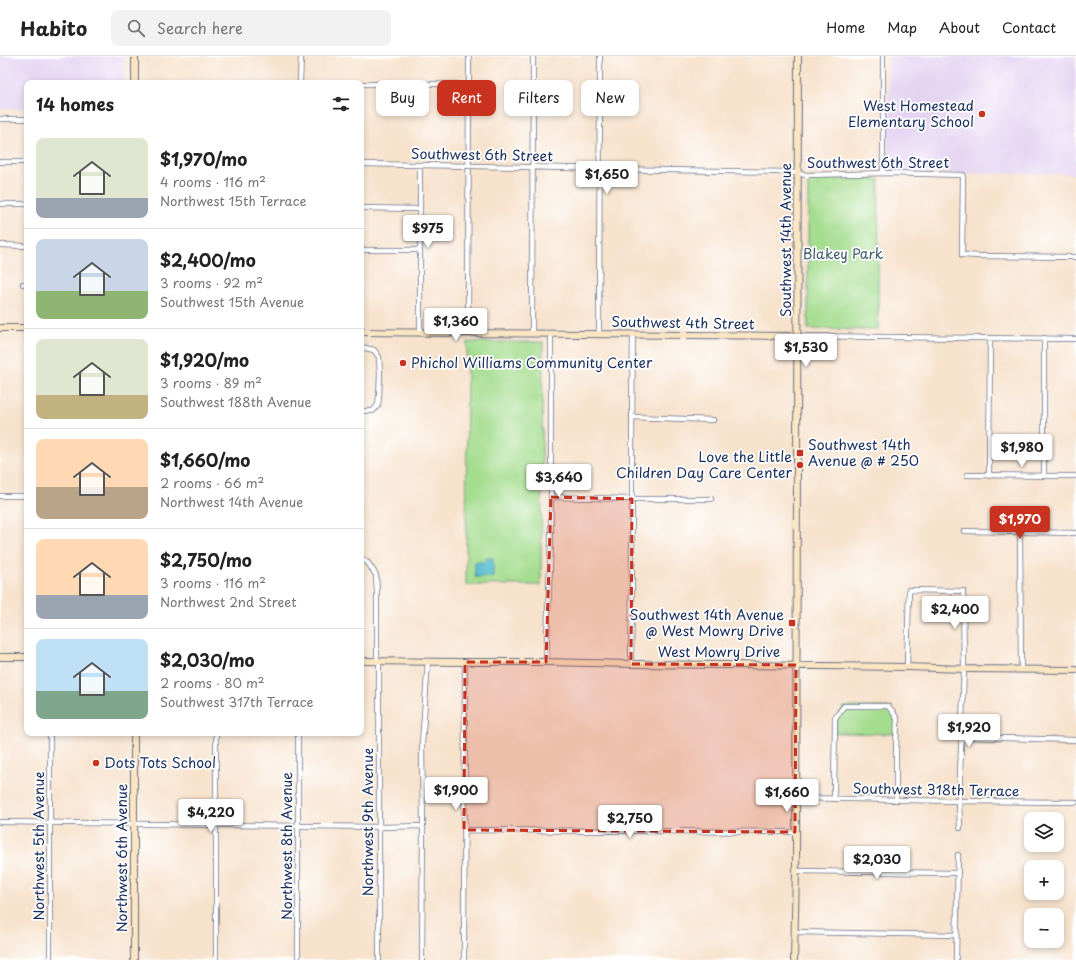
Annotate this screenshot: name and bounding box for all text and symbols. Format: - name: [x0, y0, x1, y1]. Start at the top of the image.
- search box: [111, 10, 391, 46]
- text: Habito: [20, 14, 87, 42]
- text: Search here: [157, 16, 243, 39]
- icon: search: [125, 17, 147, 39]
- text: Home: [826, 17, 865, 38]
- text: Map: [887, 17, 917, 38]
- text: About: [939, 17, 980, 38]
- text: Contact: [1002, 17, 1056, 38]
- chip: Buy: [376, 80, 429, 116]
- chip: Rent: [437, 80, 496, 116]
- chip: Filters: [504, 80, 573, 116]
- chip: New: [581, 80, 639, 116]
- text: 14 homes: [36, 91, 114, 117]
- icon: filters: [330, 93, 352, 115]
- place label: West Homestead Elementary School: [848, 95, 974, 132]
- marker: West Homestead Elementary School: [977, 109, 987, 119]
- street label: Southwest 6th Street: [411, 143, 554, 166]
- text: $1,970/mo: [160, 146, 247, 172]
- street label: Southwest 6th Street: [807, 152, 949, 173]
- icon: home: [68, 154, 116, 202]
- pin: $1,650: [574, 161, 640, 195]
- street label: Southwest 14th Avenue: [775, 163, 796, 317]
- text: $1,650: [585, 164, 629, 183]
- text: 4 rooms · 116 m²: [160, 172, 266, 191]
- text: Northwest 15th Terrace: [160, 191, 306, 210]
- pin: $975: [404, 215, 452, 249]
- text: $975: [412, 218, 444, 237]
- park label: Blakey Park: [803, 243, 884, 264]
- text: $2,400/mo: [160, 247, 256, 273]
- icon: home: [68, 255, 116, 303]
- text: 3 rooms · 92 m²: [160, 273, 263, 292]
- text: Southwest 15th Avenue: [160, 292, 304, 311]
- pin: $1,360: [423, 308, 489, 342]
- text: $1,360: [433, 311, 479, 330]
- street label: Southwest 4th Street: [611, 311, 755, 334]
- pin: $1,530: [773, 334, 839, 368]
- text: $1,530: [784, 337, 828, 356]
- text: $1,920/mo: [160, 347, 249, 373]
- place label: Phichol Williams Community Center: [411, 352, 653, 373]
- icon: home: [68, 355, 116, 403]
- marker: Phichol Williams Community Center: [398, 358, 408, 368]
- text: 3 rooms · 89 m²: [160, 373, 262, 392]
- text: Southwest 188th Avenue: [160, 392, 312, 411]
- place label: Southwest 14th Avenue @ # 250: [808, 434, 919, 471]
- pin: $1,980: [989, 434, 1055, 468]
- text: $1,980: [1000, 437, 1044, 456]
- place label: Love the Little Children Day Care Center: [616, 446, 792, 483]
- text: $1,660/mo: [160, 447, 250, 473]
- marker: Southwest 14th Avenue @ # 250: [795, 448, 805, 458]
- icon: home: [68, 455, 116, 503]
- marker: Love the Little Children Day Care Center: [795, 460, 805, 470]
- pin: $3,640: [526, 464, 592, 498]
- text: $3,640: [535, 467, 583, 486]
- text: 2 rooms · 66 m²: [160, 473, 264, 492]
- text: Northwest 14th Avenue: [160, 492, 303, 511]
- pin: $1,970: [987, 506, 1053, 540]
- text: $1,970: [999, 509, 1041, 528]
- text: $2,750/mo: [160, 547, 252, 573]
- icon: home: [68, 555, 116, 603]
- text: 3 rooms · 116 m²: [160, 573, 266, 592]
- text: Northwest 2nd Street: [160, 592, 297, 611]
- pin: $2,400: [922, 596, 988, 630]
- text: $2,400: [931, 599, 979, 618]
- place label: Southwest 14th Avenue @ West Mowry Drive: [630, 604, 784, 641]
- marker: Southwest 14th Avenue @ West Mowry Drive: [787, 618, 797, 628]
- street label: West Mowry Drive: [658, 641, 780, 662]
- text: $2,030/mo: [160, 647, 255, 673]
- icon: home: [68, 655, 116, 703]
- text: 2 rooms · 80 m²: [160, 673, 265, 692]
- text: Southwest 317th Terrace: [160, 692, 314, 711]
- pin: $1,920: [936, 714, 1002, 748]
- text: $1,920: [947, 717, 991, 736]
- street label: Northwest 9th Avenue: [357, 748, 378, 896]
- place label: Dots Tots School: [104, 752, 216, 773]
- marker: Dots Tots School: [91, 758, 101, 768]
- street label: Northwest 5th Avenue: [28, 771, 49, 921]
- street label: Northwest 8th Avenue: [276, 772, 297, 920]
- pin: $1,900: [423, 777, 489, 811]
- street label: Southwest 318th Terrace: [853, 778, 1019, 801]
- pin: $1,660: [754, 779, 820, 813]
- text: $1,900: [434, 780, 478, 799]
- text: $1,660: [765, 782, 809, 801]
- street label: Northwest 6th Avenue: [111, 783, 132, 932]
- pin: $4,220: [178, 799, 244, 833]
- text: $4,220: [187, 802, 235, 821]
- pin: $2,750: [597, 805, 663, 839]
- text: $2,750: [607, 808, 653, 827]
- map controls: [1024, 812, 1064, 948]
- button: layers: [1024, 812, 1064, 852]
- pin: $2,030: [844, 846, 910, 880]
- text: $2,030: [853, 849, 901, 868]
- button: +: [1024, 860, 1064, 900]
- button: −: [1024, 908, 1064, 948]

